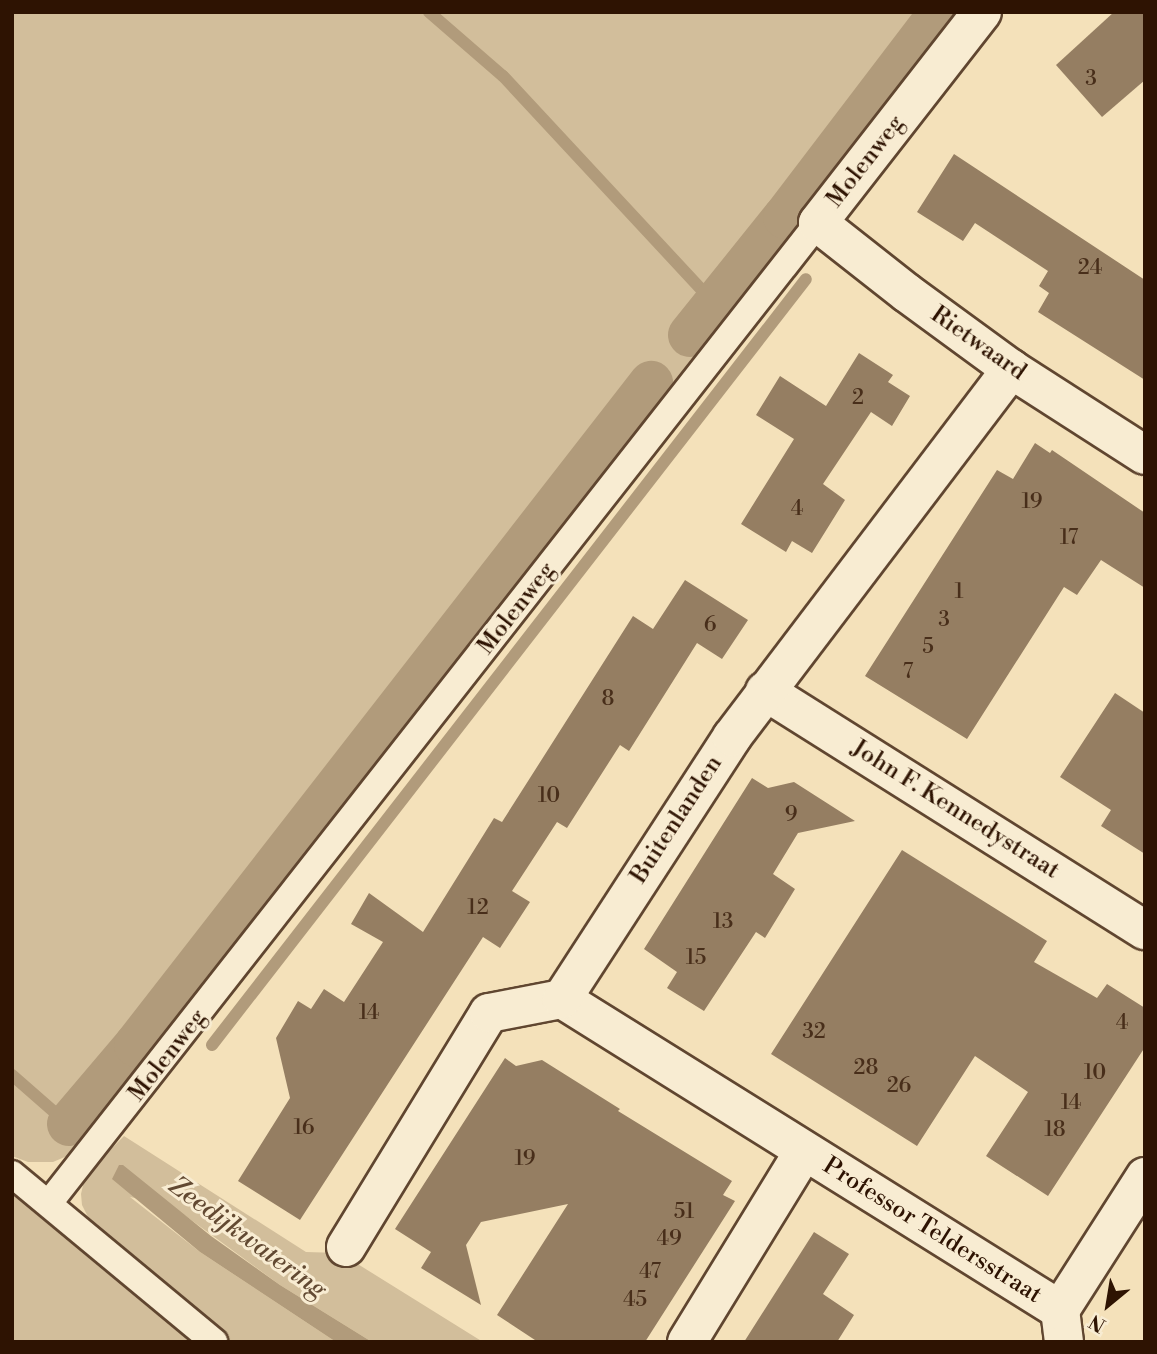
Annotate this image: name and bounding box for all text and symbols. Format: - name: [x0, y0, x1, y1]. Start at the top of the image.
- house number: 3: [1085, 66, 1097, 92]
- street label: Molenweg: [821, 110, 911, 214]
- house number: 24: [1078, 255, 1102, 281]
- street label: Rietwaard: [925, 301, 1031, 387]
- house number: 2: [852, 385, 864, 411]
- house number: 19: [1021, 489, 1043, 515]
- house number: 4: [791, 496, 803, 522]
- house number: 17: [1060, 525, 1078, 551]
- street label: Molenweg: [472, 557, 562, 661]
- house number: 1: [954, 579, 964, 605]
- house number: 3: [938, 607, 950, 633]
- house number: 6: [704, 612, 716, 638]
- house number: 5: [922, 634, 934, 660]
- house number: 7: [903, 659, 913, 685]
- house number: 8: [602, 686, 614, 712]
- street label: John F. Kennedystraat: [846, 734, 1064, 886]
- street label: Buitenlanden: [625, 751, 729, 889]
- house number: 10: [538, 783, 560, 809]
- house number: 9: [785, 802, 797, 828]
- house number: 12: [467, 895, 489, 921]
- house number: 13: [713, 909, 733, 935]
- house number: 15: [686, 945, 706, 971]
- house number: 14: [359, 1000, 379, 1026]
- street label: Molenweg: [123, 1004, 213, 1108]
- house number: 4: [1116, 1010, 1128, 1036]
- house number: 32: [802, 1019, 826, 1045]
- house number: 28: [854, 1055, 878, 1081]
- house number: 10: [1084, 1060, 1106, 1086]
- house number: 26: [887, 1073, 911, 1099]
- house number: 14: [1061, 1090, 1081, 1116]
- house number: 16: [293, 1115, 315, 1141]
- house number: 18: [1044, 1117, 1066, 1143]
- house number: 19: [514, 1146, 536, 1172]
- street label: Professor Teldersstraat: [817, 1152, 1047, 1310]
- water label: Zeedijkwatering: [162, 1170, 332, 1306]
- house number: 51: [674, 1199, 694, 1225]
- house number: 49: [656, 1226, 682, 1252]
- house number: 47: [639, 1259, 661, 1285]
- north arrow: [1073, 1270, 1143, 1340]
- house number: 45: [623, 1287, 647, 1313]
- text: N: [1085, 1309, 1110, 1337]

